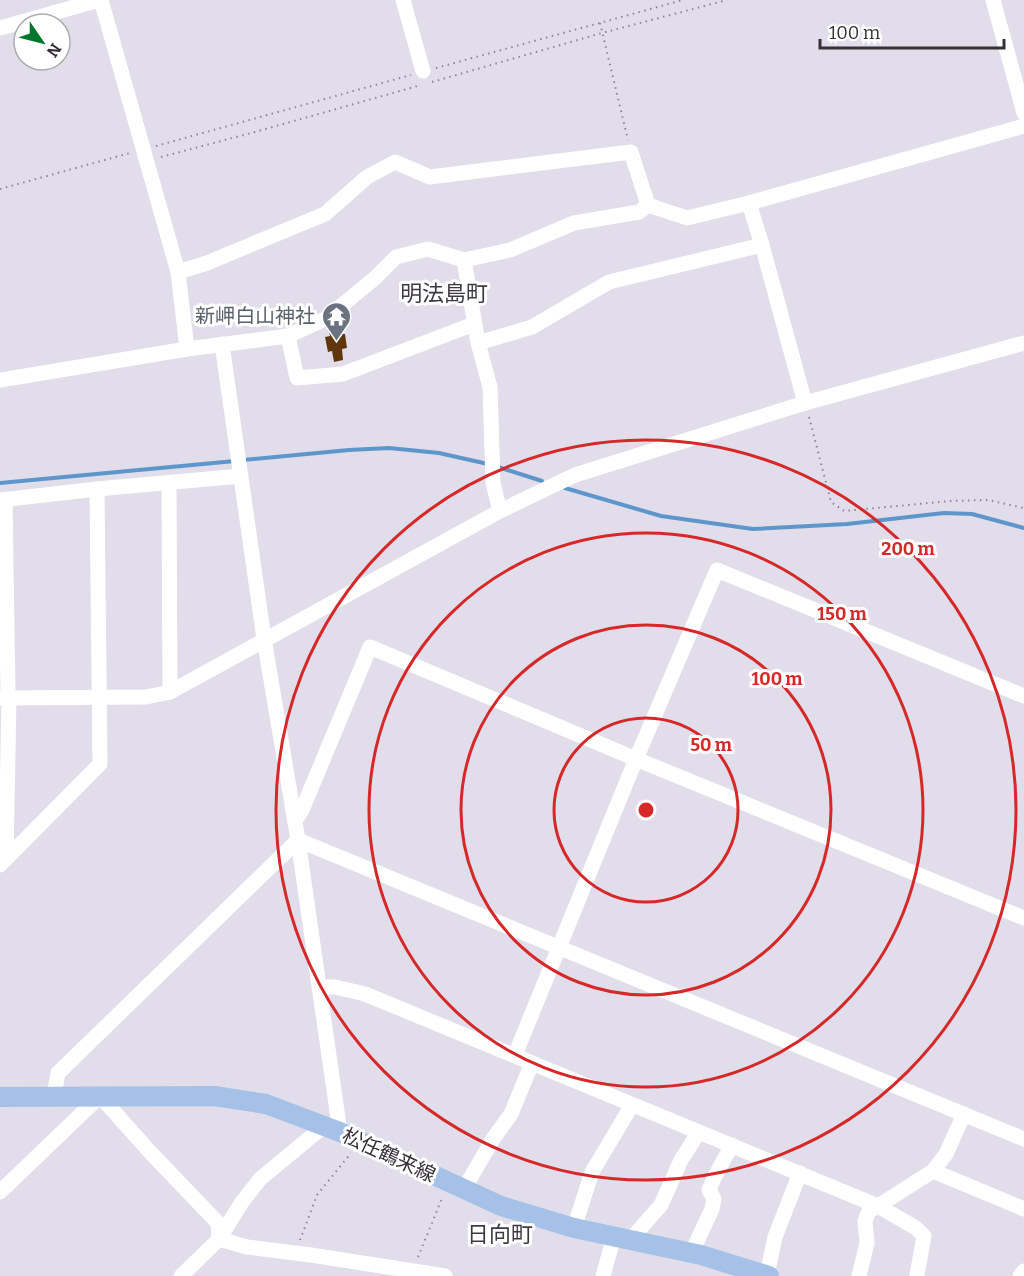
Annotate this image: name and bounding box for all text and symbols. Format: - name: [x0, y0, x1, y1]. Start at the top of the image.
- north arrow: [12, 12, 72, 72]
- scale bar: [820, 12, 1004, 50]
- text: 100 m: [829, 22, 880, 44]
- text: N: [43, 40, 65, 61]
- district label: 明法島町: [400, 280, 488, 307]
- temple icon: 新岬白山神社: [320, 300, 352, 342]
- place label: 新岬白山神社: [195, 304, 315, 328]
- text: 200 m: [881, 538, 935, 560]
- text: 150 m: [817, 603, 867, 625]
- text: 100 m: [751, 668, 803, 690]
- text: 50 m: [690, 734, 732, 756]
- centre of rings: [636, 800, 656, 820]
- street label: 松任鶴来線: [339, 1123, 439, 1187]
- district label: 日向町: [467, 1221, 533, 1248]

